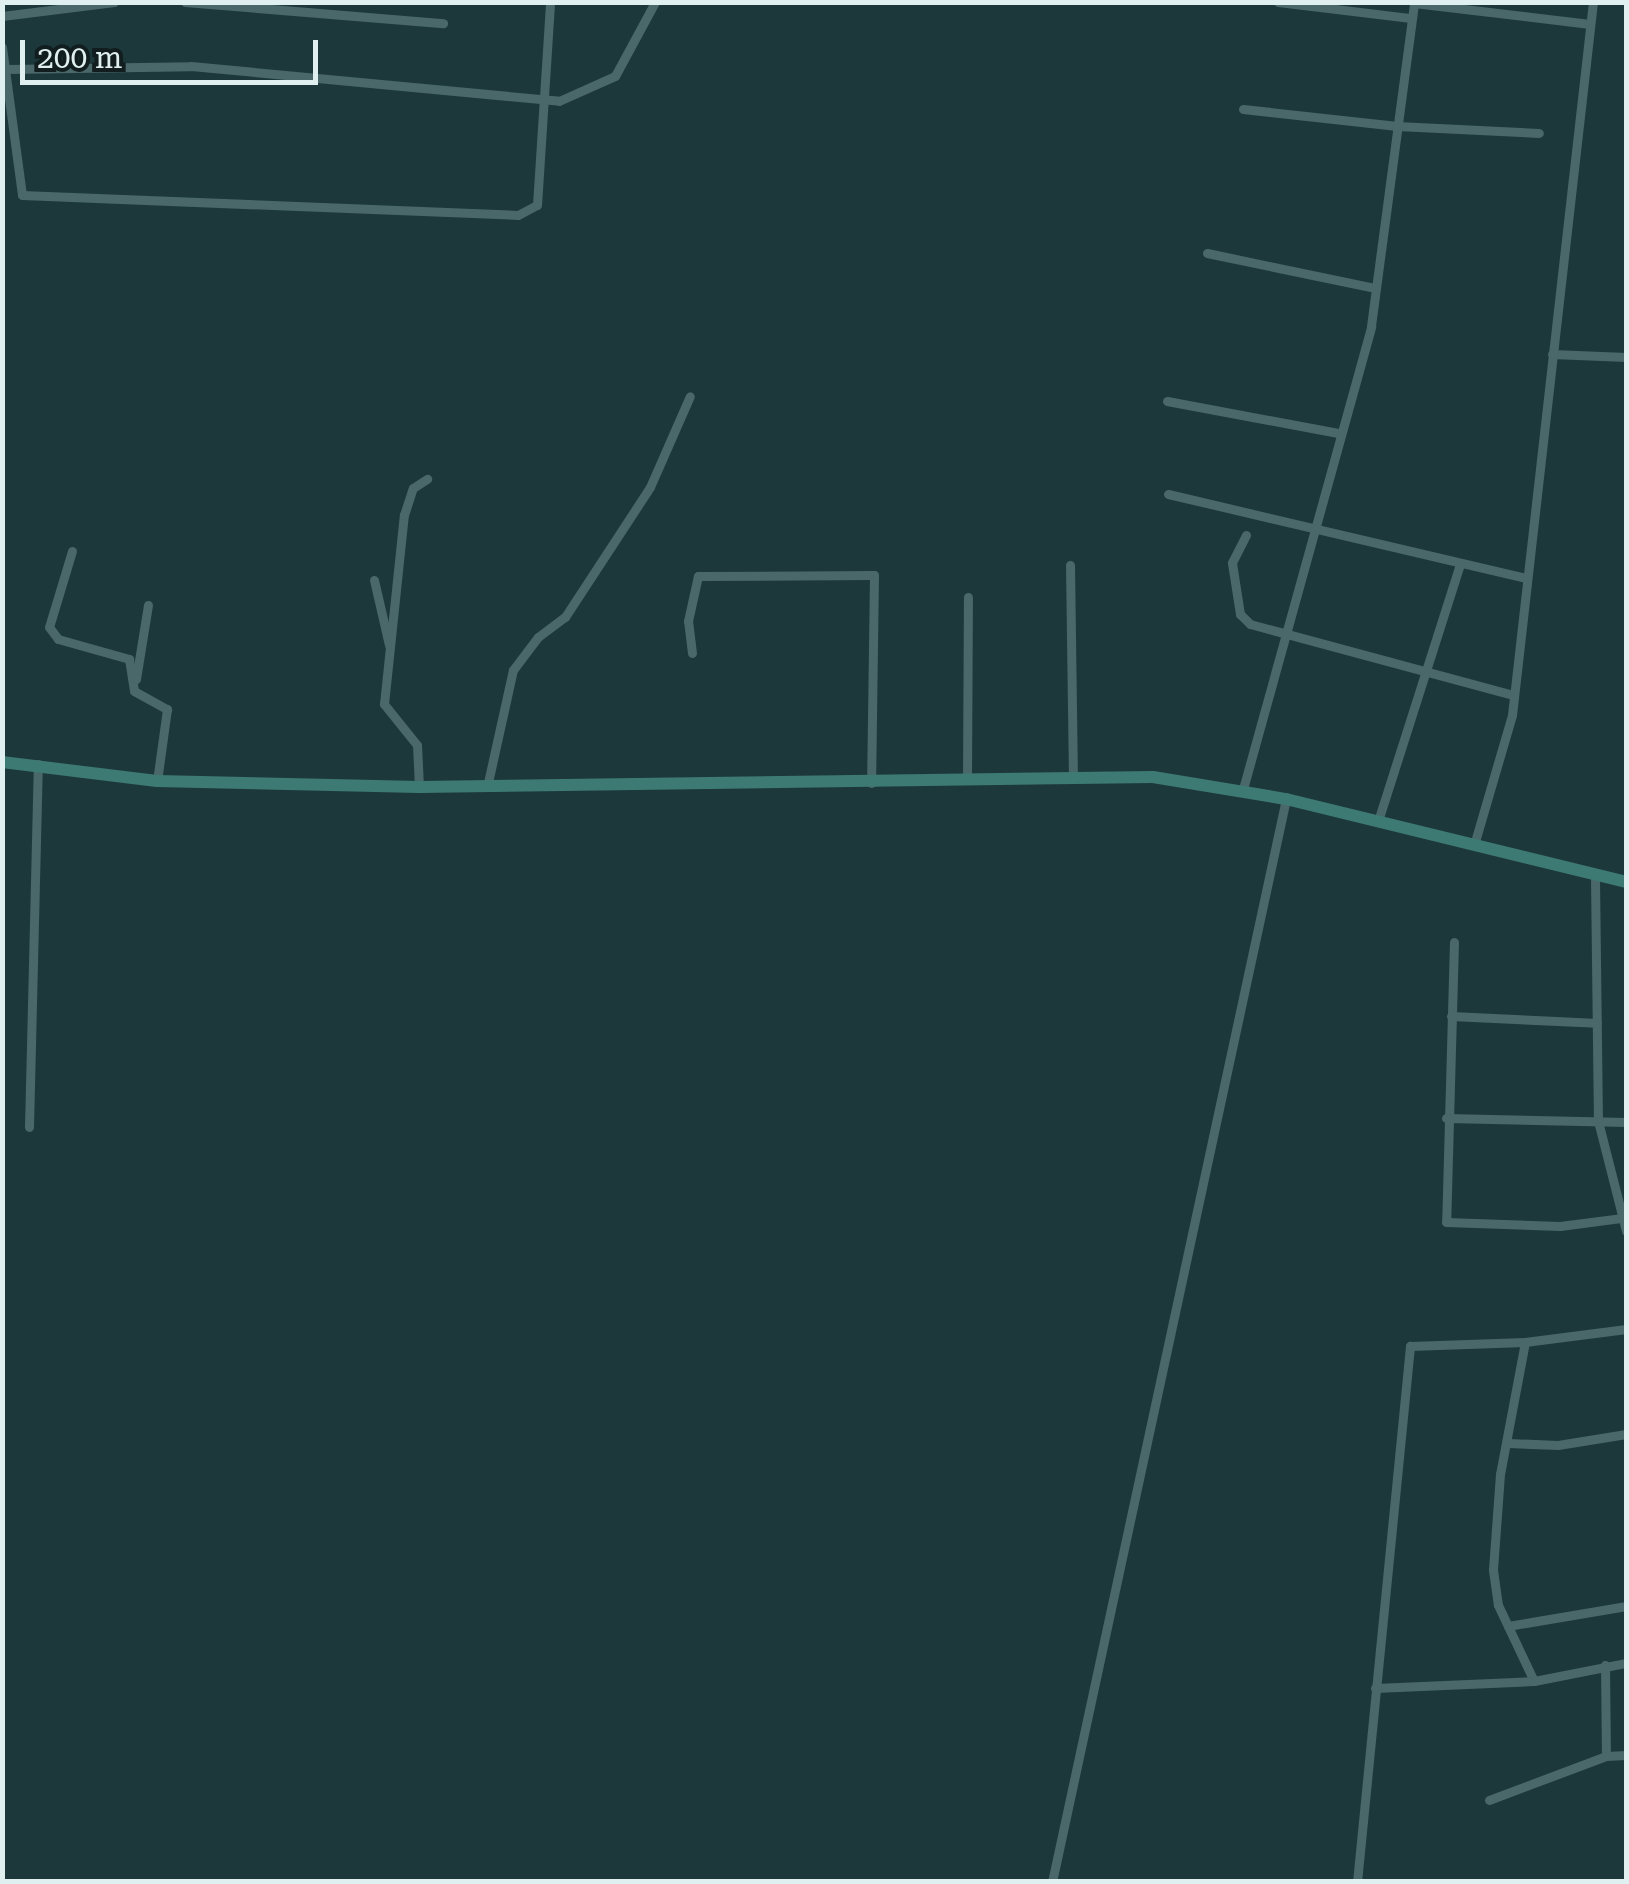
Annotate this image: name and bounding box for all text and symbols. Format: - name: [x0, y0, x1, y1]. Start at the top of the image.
- scale bar: [25, 20, 322, 82]
- text: 200 m: [37, 40, 122, 75]

